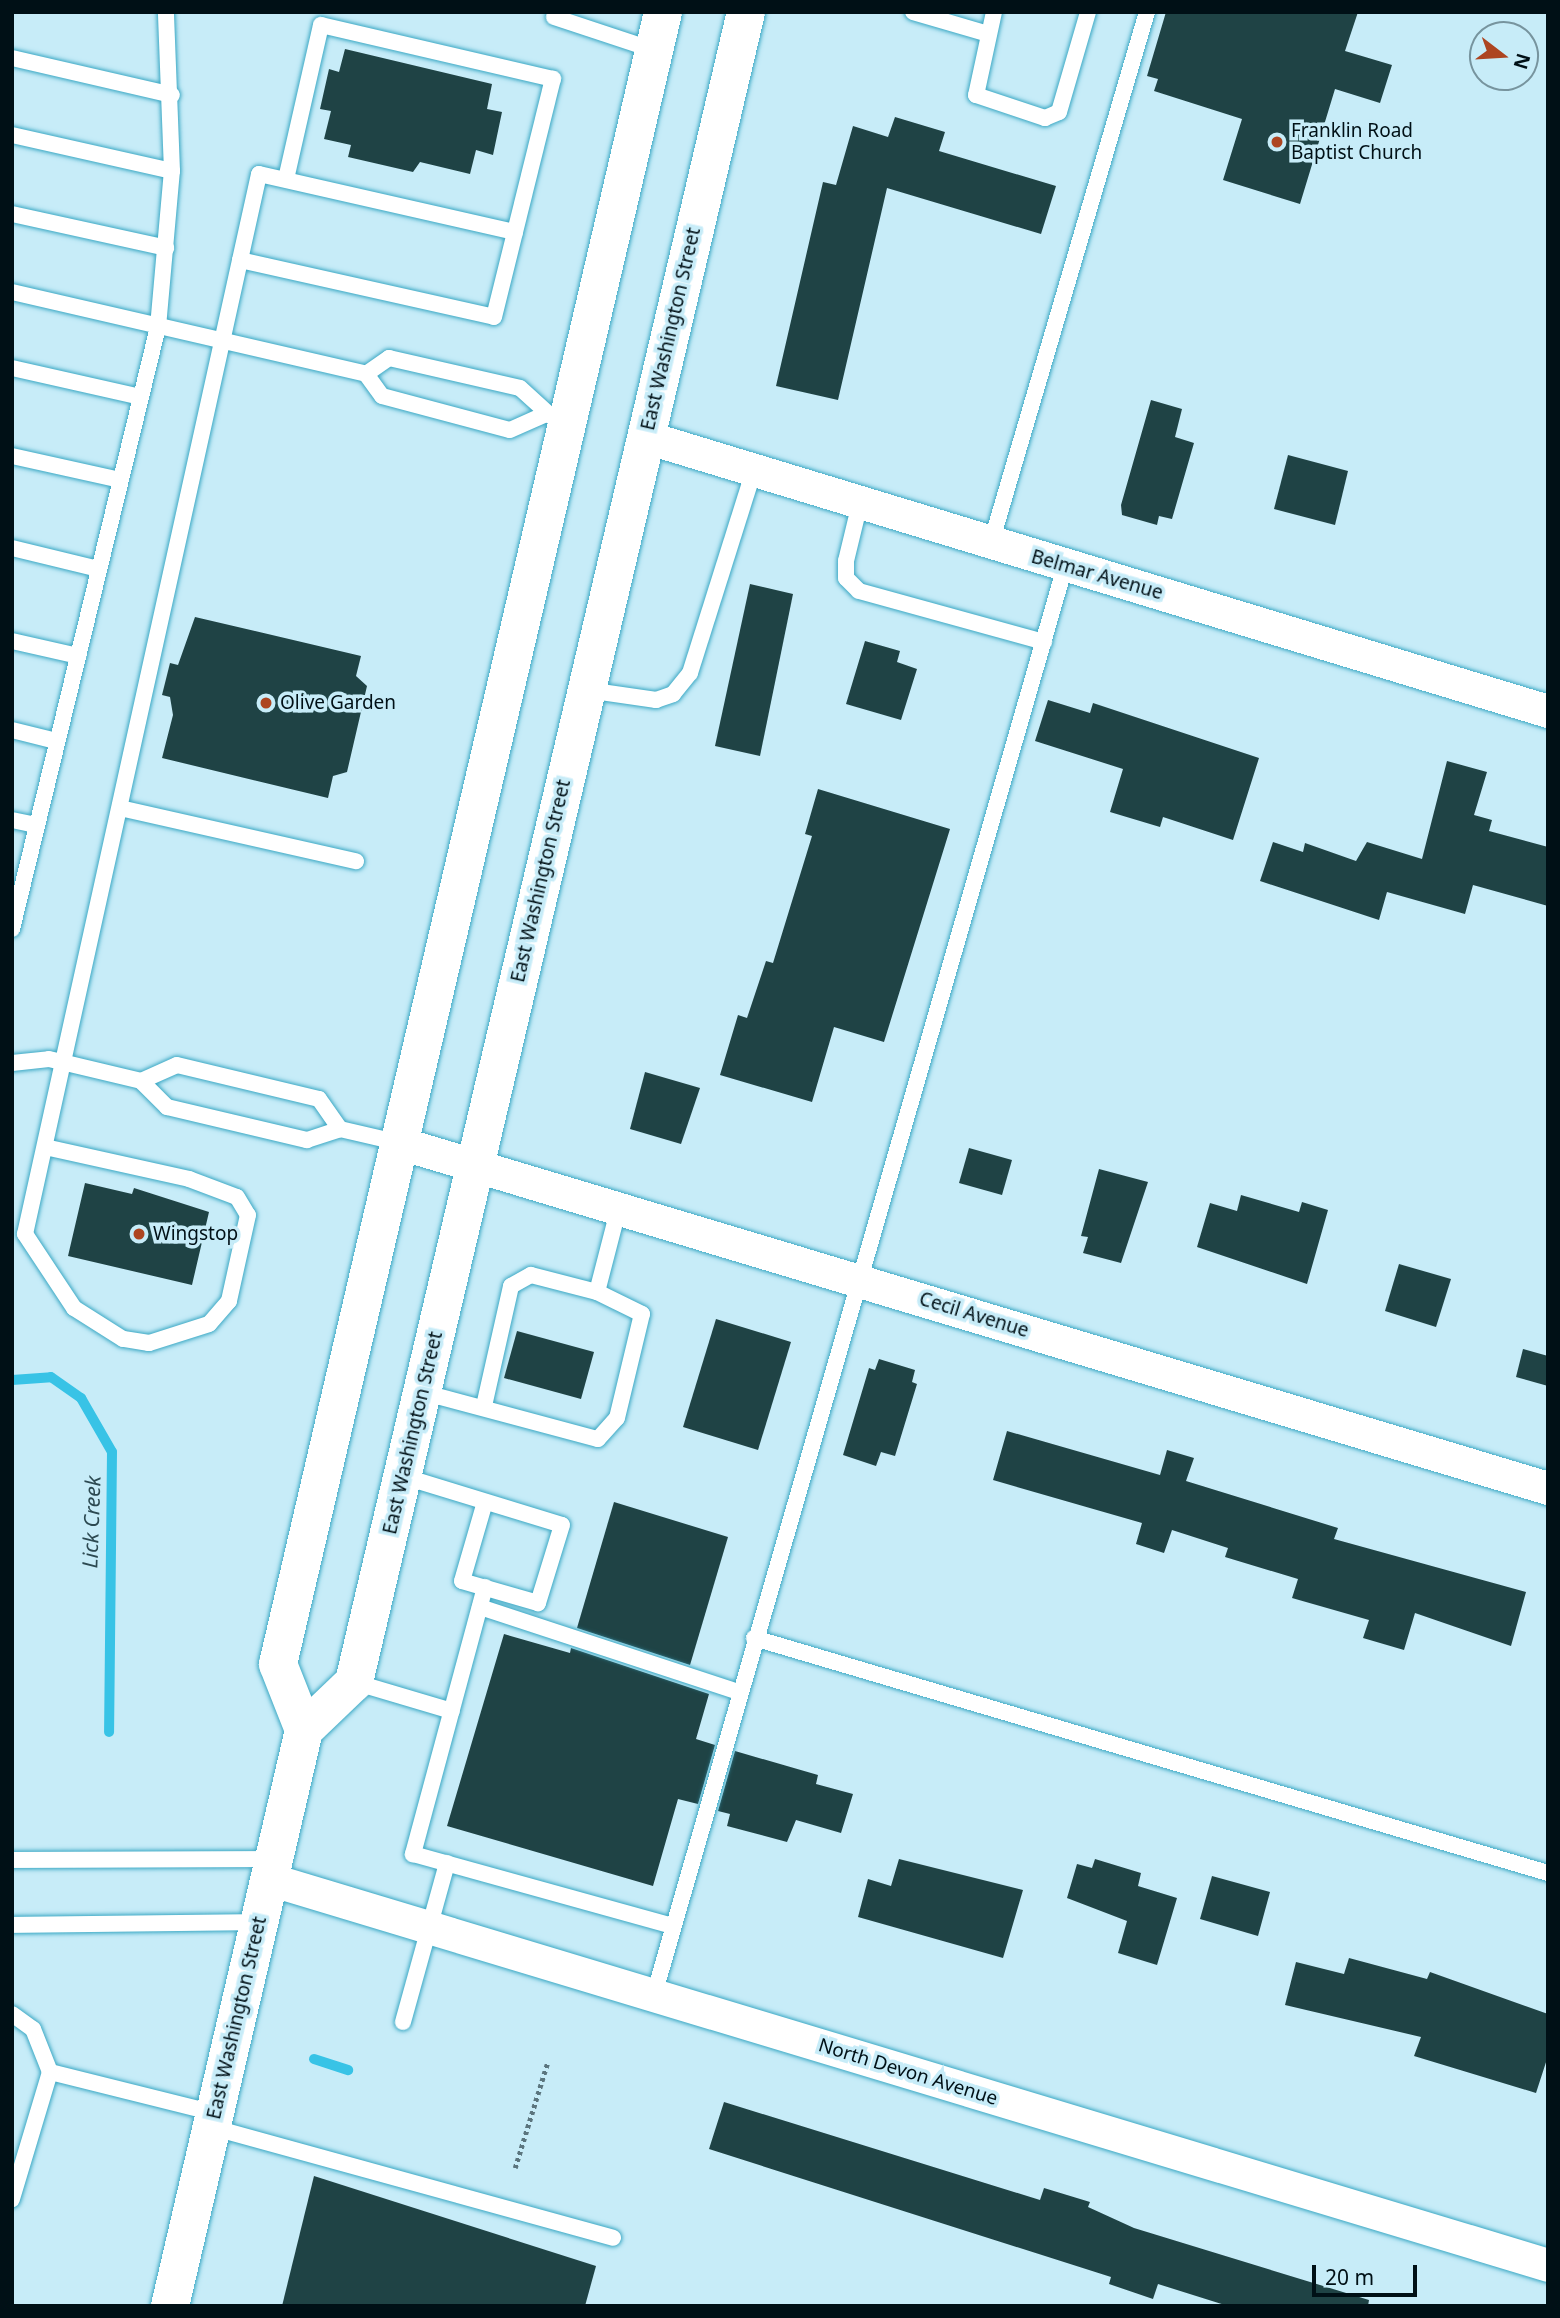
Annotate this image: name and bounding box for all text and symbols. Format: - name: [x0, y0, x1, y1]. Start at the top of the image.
- north arrow: [1469, 21, 1539, 91]
- text: N: [1507, 50, 1537, 73]
- place label: Franklin Road Baptist Church: [1291, 120, 1422, 164]
- marker: Franklin Road Baptist Church: [1269, 134, 1285, 150]
- street label: East Washington Street: [637, 225, 705, 433]
- street label: Belmar Avenue: [1029, 545, 1165, 605]
- place label: Olive Garden: [280, 692, 396, 714]
- marker: Olive Garden: [258, 695, 274, 711]
- street label: East Washington Street: [507, 777, 575, 985]
- place label: Wingstop: [153, 1223, 238, 1245]
- marker: Wingstop: [131, 1226, 147, 1242]
- street label: Cecil Avenue: [916, 1288, 1032, 1342]
- street label: East Washington Street: [379, 1329, 447, 1537]
- water label: Lick Creek: [77, 1475, 105, 1569]
- street label: East Washington Street: [203, 1914, 271, 2122]
- street label: North Devon Avenue: [816, 2034, 1000, 2110]
- scale bar: [1315, 2252, 1420, 2296]
- text: 20 m: [1325, 2263, 1374, 2291]

